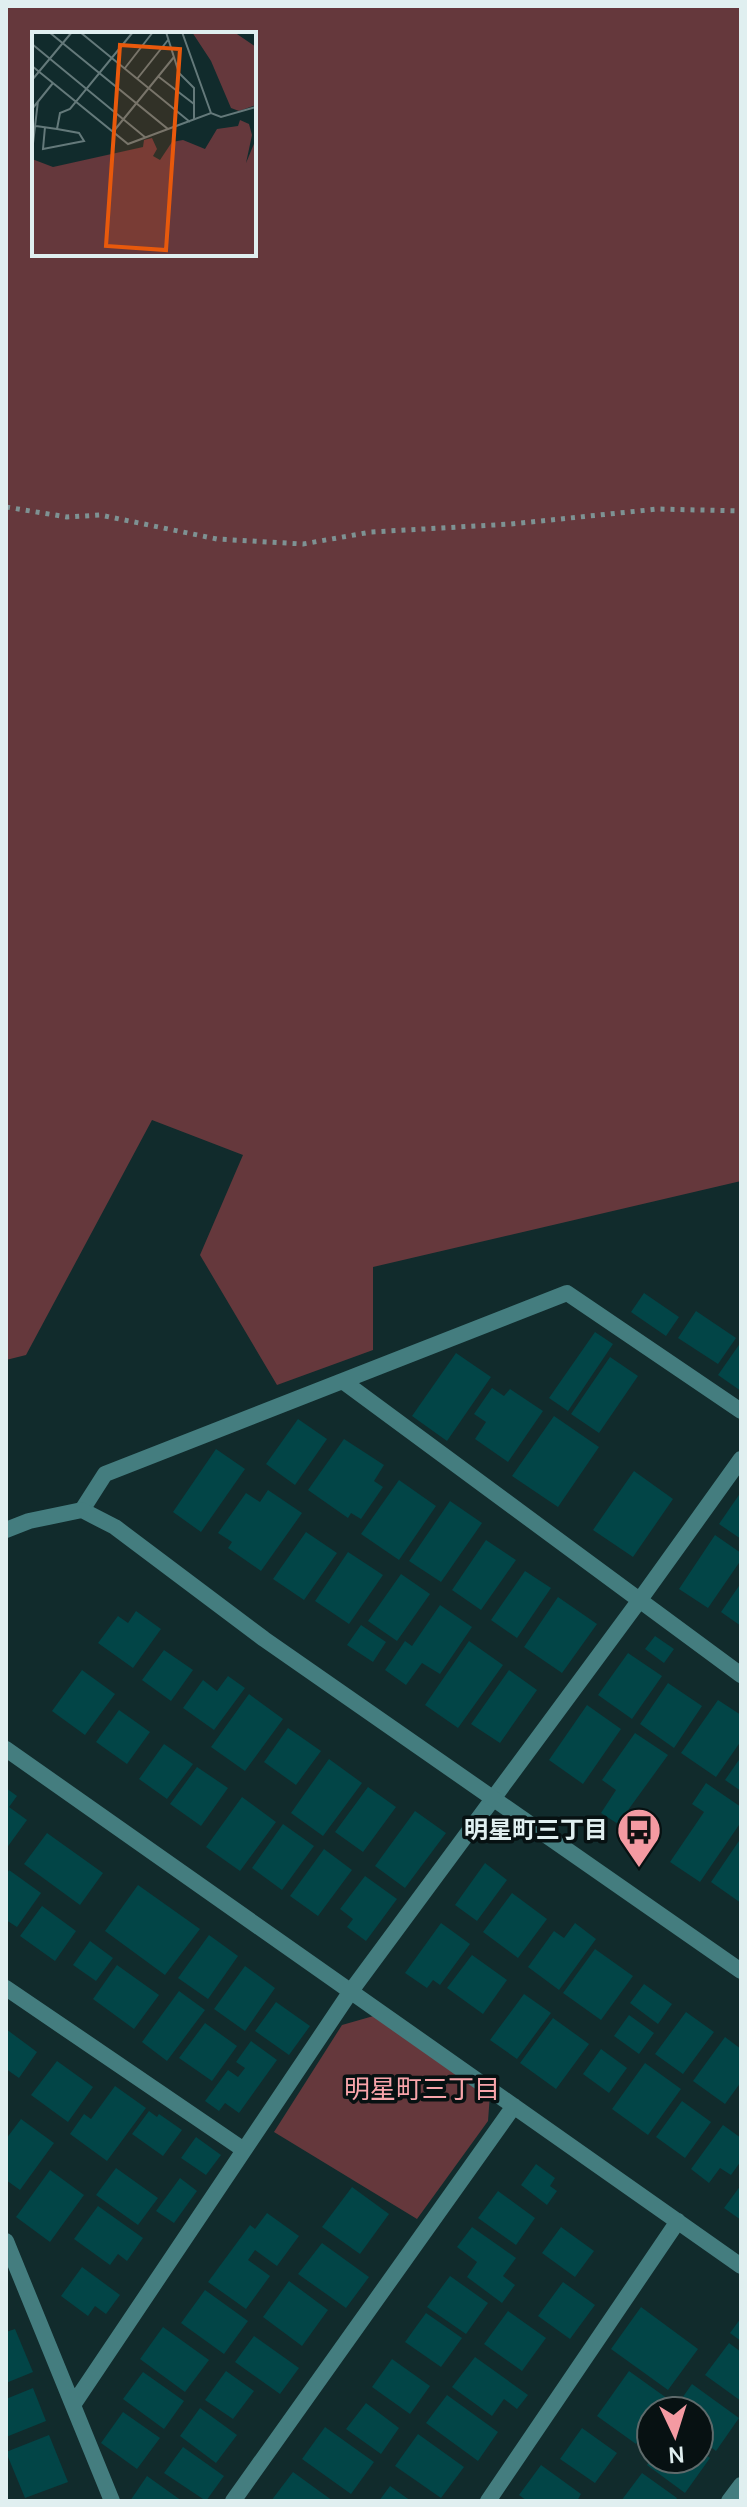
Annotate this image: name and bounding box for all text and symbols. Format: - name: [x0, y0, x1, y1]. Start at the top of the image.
- inset map: [32, 32, 256, 256]
- bus stop icon: 明星町三丁目: [615, 1806, 663, 1869]
- place label: 明星町三丁目: [464, 1812, 608, 1845]
- district label: 明星町三丁目: [344, 2070, 500, 2106]
- north arrow: [635, 2395, 715, 2475]
- text: N: [667, 2439, 685, 2470]

